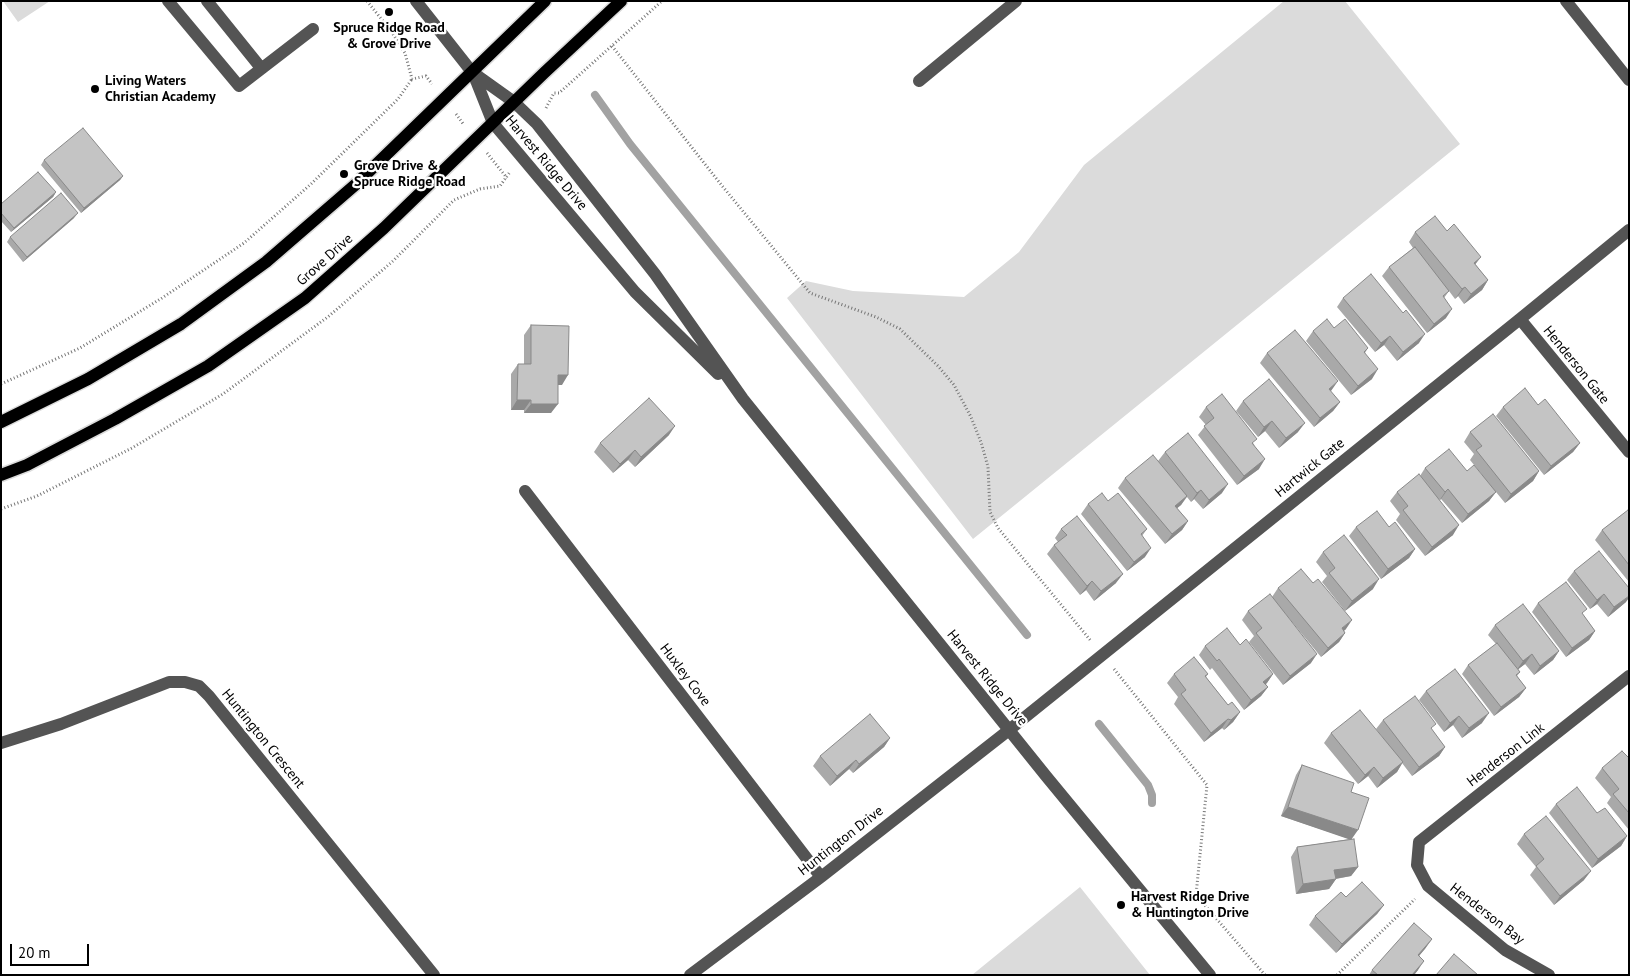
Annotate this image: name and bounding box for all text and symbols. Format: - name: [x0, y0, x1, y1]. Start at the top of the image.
- marker: Spruce Ridge Road & Grove Drive: [383, 6, 395, 18]
- place label: Spruce Ridge Road & Grove Drive: [333, 20, 445, 52]
- place label: Living Waters Christian Academy: [105, 73, 216, 105]
- marker: Living Waters Christian Academy: [89, 83, 101, 95]
- street label: Harvest Ridge Drive: [501, 112, 591, 214]
- place label: Grove Drive & Spruce Ridge Road: [354, 158, 466, 190]
- marker: Grove Drive & Spruce Ridge Road: [338, 168, 350, 180]
- street label: Grove Drive: [294, 231, 356, 289]
- street label: Henderson Gate: [1539, 323, 1613, 407]
- street label: Hartwick Gate: [1272, 435, 1348, 501]
- street label: Harvest Ridge Drive: [943, 627, 1031, 729]
- street label: Huxley Cove: [656, 640, 714, 710]
- street label: Huntington Crescent: [218, 686, 308, 792]
- street label: Henderson Link: [1464, 720, 1548, 790]
- street label: Huntington Drive: [795, 803, 887, 879]
- street label: Henderson Bay: [1446, 880, 1528, 948]
- place label: Harvest Ridge Drive & Huntington Drive: [1131, 889, 1249, 922]
- marker: Harvest Ridge Drive & Huntington Drive: [1115, 899, 1127, 911]
- scale bar: [12, 934, 91, 966]
- text: 20 m: [18, 943, 51, 962]

